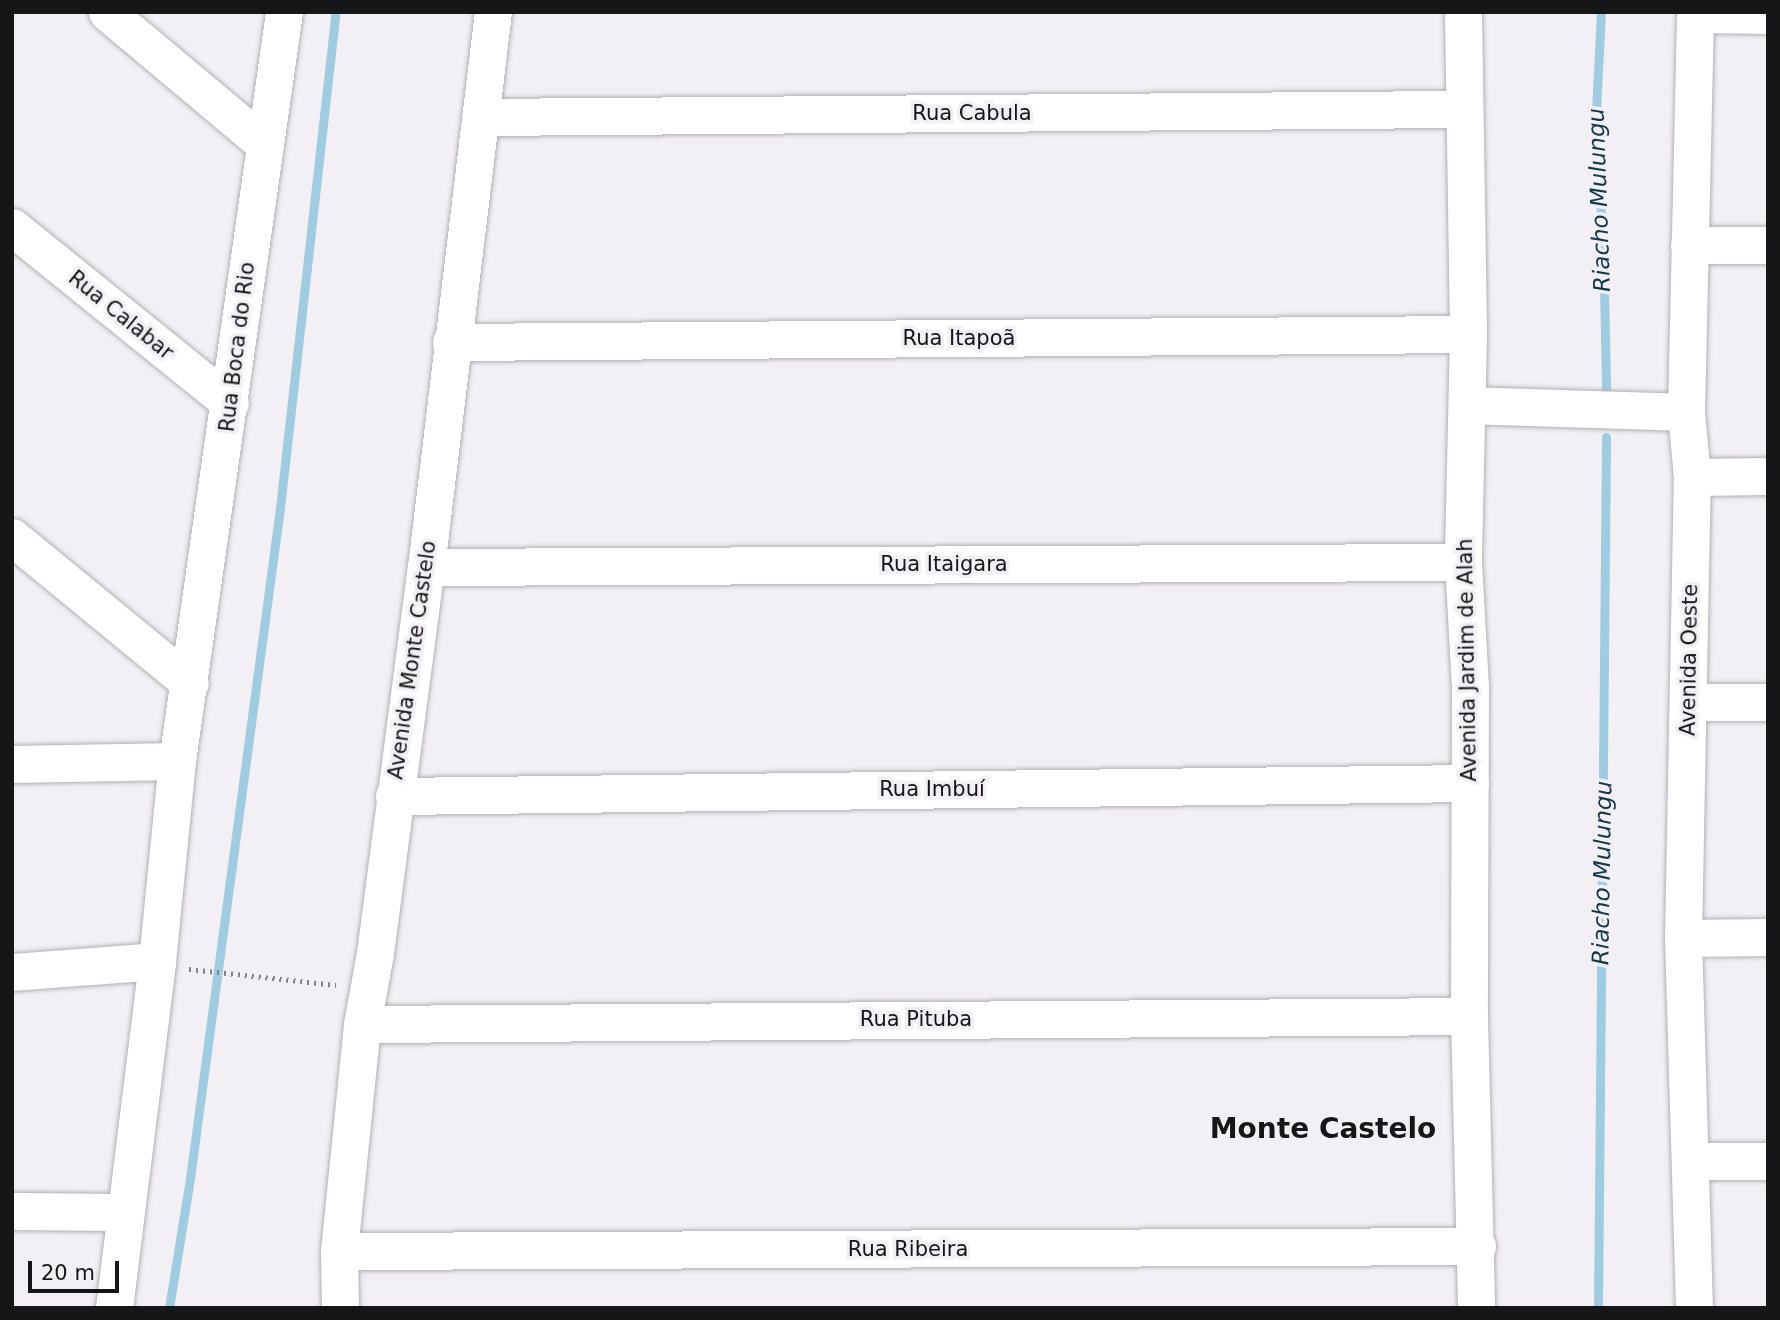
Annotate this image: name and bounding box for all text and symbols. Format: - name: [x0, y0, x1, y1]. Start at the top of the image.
- street label: Rua Cabula: [912, 100, 1032, 126]
- water label: Riacho Mulungu: [1582, 107, 1616, 293]
- street label: Rua Boca do Rio: [214, 261, 260, 433]
- street label: Rua Calabar: [64, 265, 178, 365]
- street label: Rua Itapoã: [903, 325, 1015, 351]
- street label: Avenida Jardim de Alah: [1452, 538, 1482, 782]
- street label: Avenida Monte Castelo: [383, 539, 441, 781]
- street label: Rua Itaigara: [880, 551, 1008, 577]
- street label: Avenida Oeste: [1675, 584, 1703, 736]
- street label: Rua Imbuí: [879, 776, 985, 802]
- water label: Riacho Mulungu: [1587, 781, 1617, 965]
- street label: Rua Pituba: [860, 1006, 972, 1032]
- district label: Monte Castelo: [1210, 1112, 1436, 1146]
- street label: Rua Ribeira: [848, 1236, 968, 1262]
- scale bar: [32, 1246, 122, 1290]
- text: 20 m: [41, 1261, 95, 1285]

